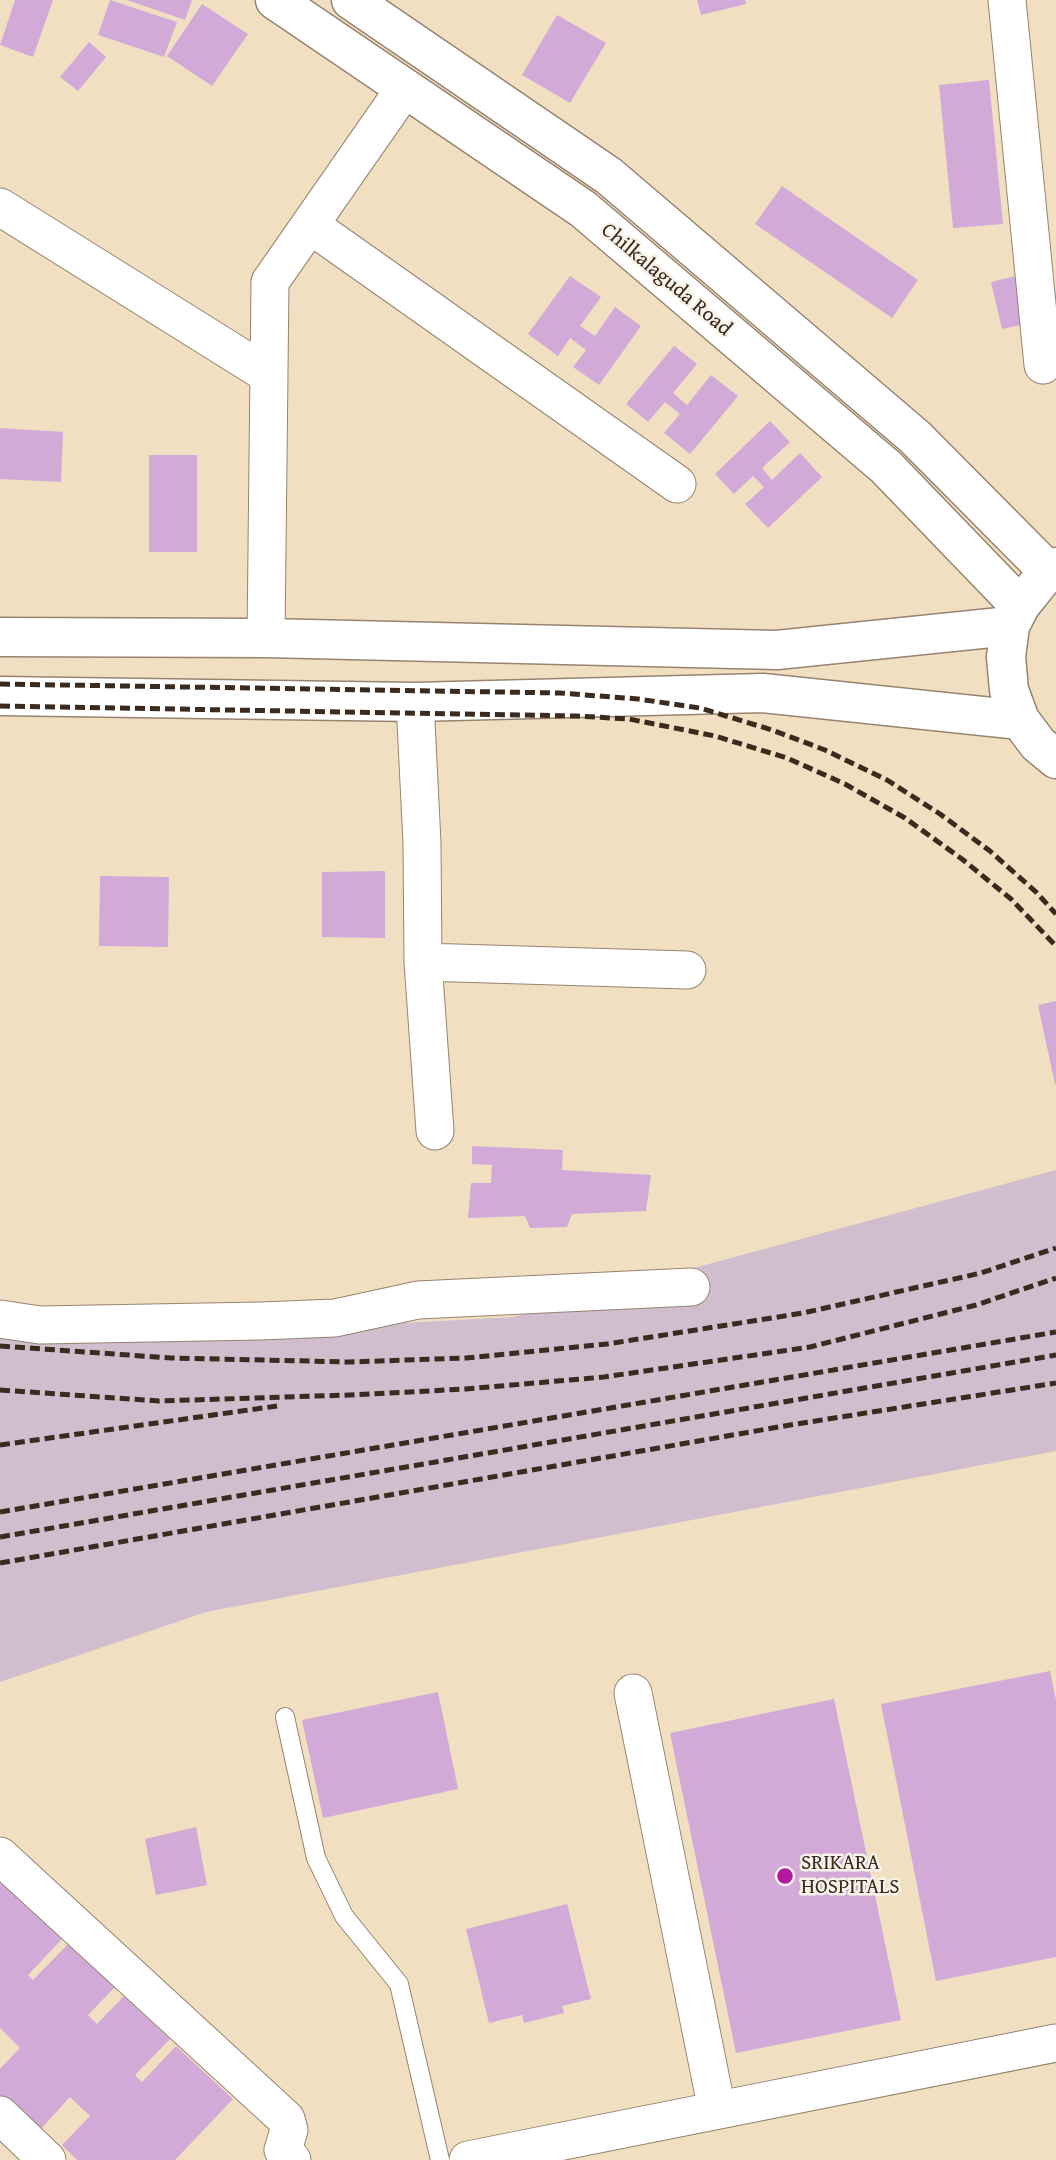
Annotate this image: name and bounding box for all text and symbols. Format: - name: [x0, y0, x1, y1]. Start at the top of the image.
- street label: Chilkalaguda Road: [596, 218, 736, 342]
- place label: SRIKARA HOSPITALS: [801, 1851, 899, 1901]
- marker: SRIKARA HOSPITALS: [775, 1866, 795, 1886]

